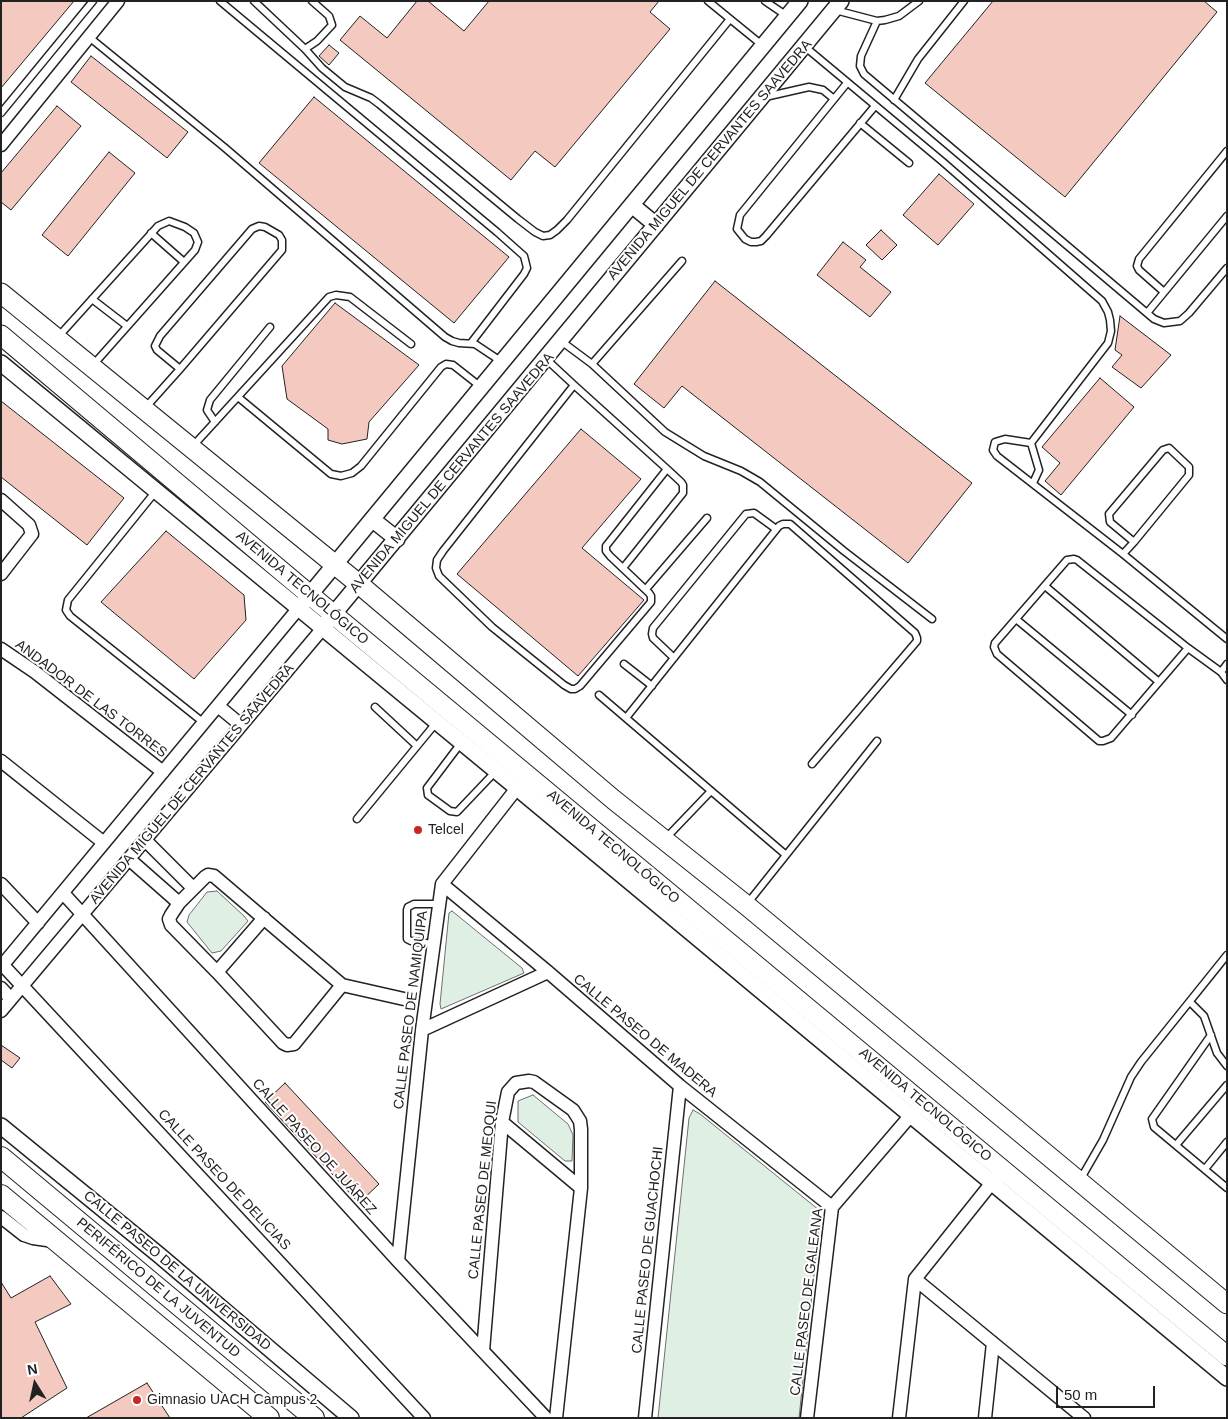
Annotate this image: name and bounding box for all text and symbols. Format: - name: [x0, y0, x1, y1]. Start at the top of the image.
- street label: AVENIDA MIGUEL DE CERVANTES SAAVEDRA: [604, 36, 816, 284]
- street label: AVENIDA MIGUEL DE CERVANTES SAAVEDRA: [346, 349, 558, 597]
- street label: AVENIDA TECNOLÓGICO: [232, 528, 372, 648]
- street label: ANDADOR DE LAS TORRES: [12, 636, 170, 762]
- street label: AVENIDA MIGUEL DE CERVANTES SAAVEDRA: [86, 660, 298, 908]
- street label: AVENIDA TECNOLÓGICO: [543, 787, 683, 907]
- place label: Telcel: [428, 822, 464, 838]
- marker: Telcel: [412, 824, 424, 836]
- street label: CALLE PASEO DE NAMIQUIPA: [390, 910, 432, 1110]
- street label: CALLE PASEO DE MADERA: [570, 971, 720, 1101]
- street label: AVENIDA TECNOLÓGICO: [855, 1045, 995, 1165]
- street label: CALLE PASEO DE JUÁREZ: [248, 1076, 380, 1218]
- street label: CALLE PASEO DE MEOQUI: [465, 1100, 501, 1280]
- street label: CALLE PASEO DE DELICIAS: [154, 1106, 294, 1254]
- street label: CALLE PASEO DE GUACHOCHI: [629, 1146, 667, 1354]
- street label: CALLE PASEO DE LA UNIVERSIDAD: [80, 1188, 274, 1354]
- street label: CALLE PASEO DE GALEANA: [787, 1207, 827, 1397]
- street label: PERIFÉRICO DE LA JUVENTUD: [73, 1215, 243, 1361]
- north arrow: [10, 1359, 60, 1409]
- text: N: [26, 1360, 39, 1378]
- scale bar: [1058, 1376, 1157, 1408]
- text: 50 m: [1064, 1386, 1097, 1403]
- place label: Gimnasio UACH Campus 2: [147, 1392, 317, 1408]
- marker: Gimnasio UACH Campus 2: [131, 1394, 143, 1406]

